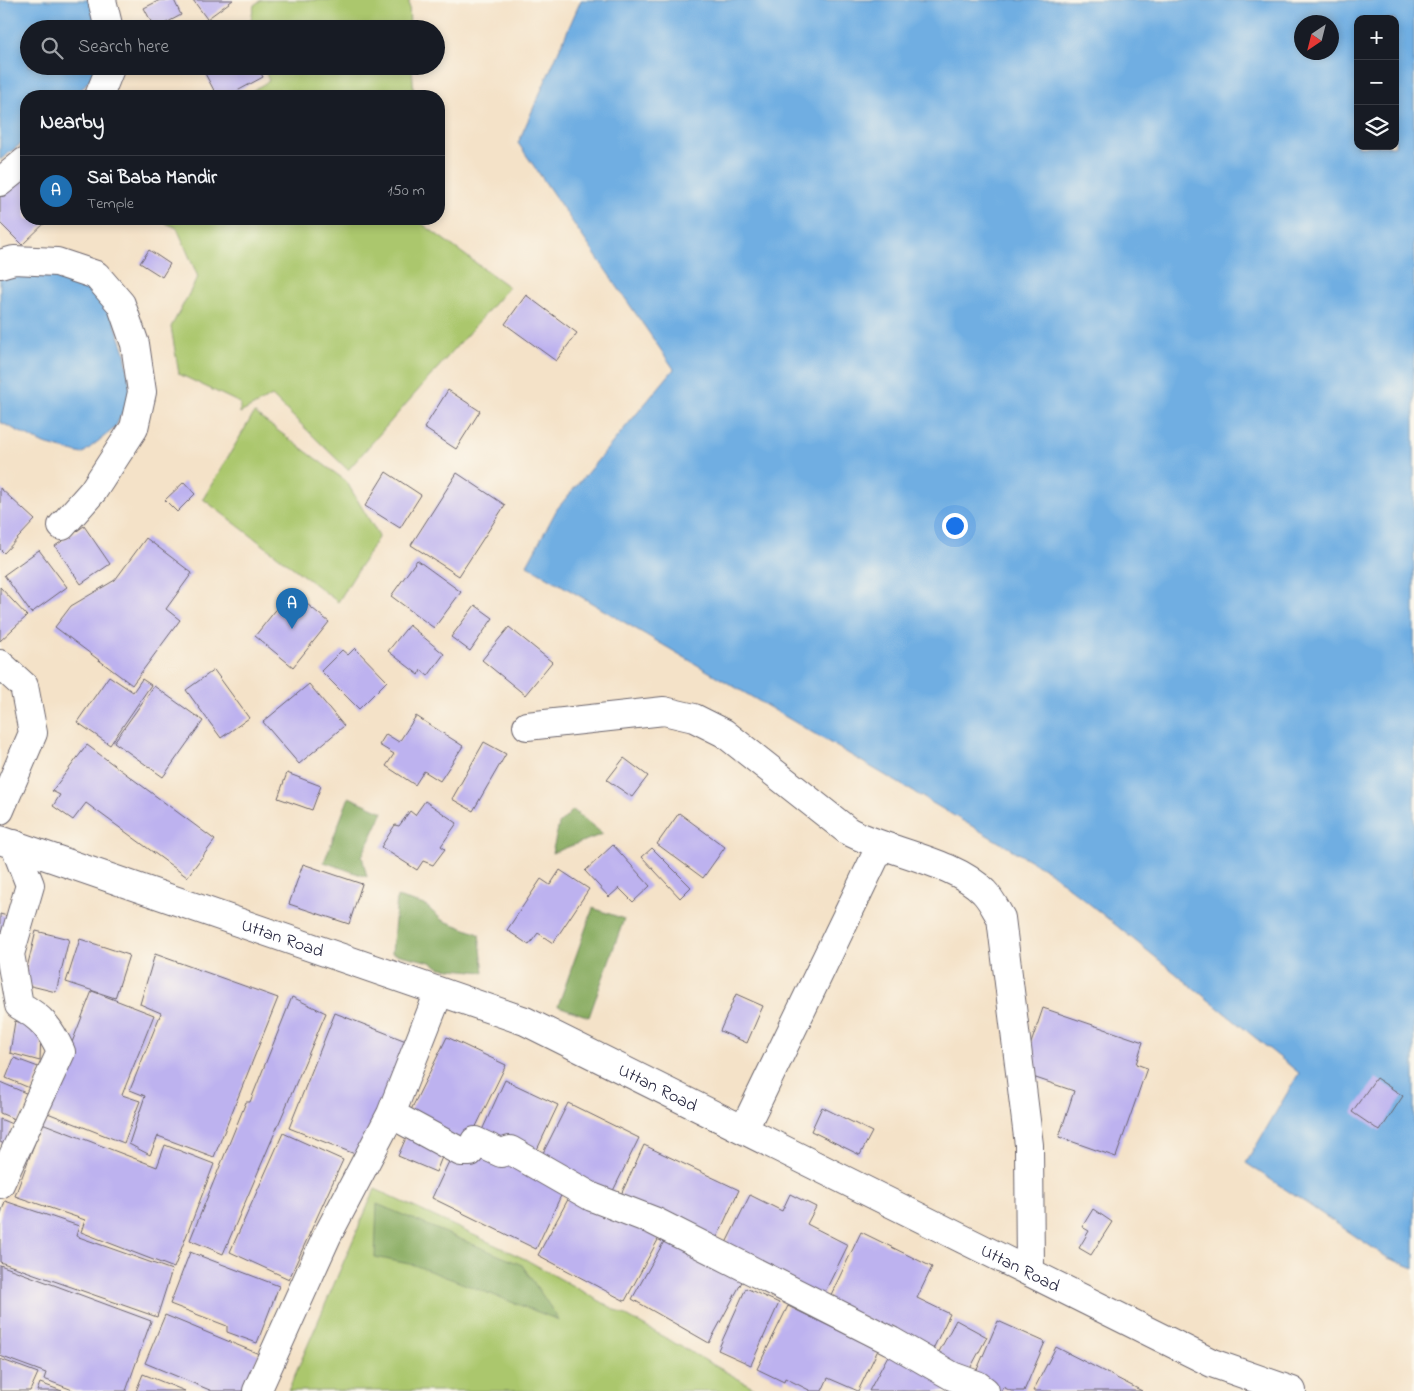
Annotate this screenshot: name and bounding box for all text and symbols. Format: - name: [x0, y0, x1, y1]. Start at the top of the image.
- north arrow: [1294, 15, 1339, 60]
- map controls: [1354, 15, 1399, 150]
- button: +: [1354, 15, 1399, 60]
- search box: [20, 20, 445, 75]
- icon: search: [38, 34, 66, 62]
- text: Search here: [78, 34, 169, 61]
- button: −: [1354, 60, 1399, 105]
- button: layers: [1354, 105, 1399, 150]
- text: Nearby: [40, 108, 104, 138]
- text: Sai Baba Mandir: [87, 165, 217, 192]
- text: A: [51, 179, 61, 203]
- text: 150 m: [387, 179, 425, 203]
- text: Temple: [87, 192, 134, 216]
- your location: [942, 513, 968, 539]
- pin: A: [276, 588, 308, 629]
- street label: Uttan Road: [237, 913, 327, 966]
- street label: Uttan Road: [613, 1058, 701, 1120]
- street label: Uttan Road: [976, 1239, 1064, 1300]

